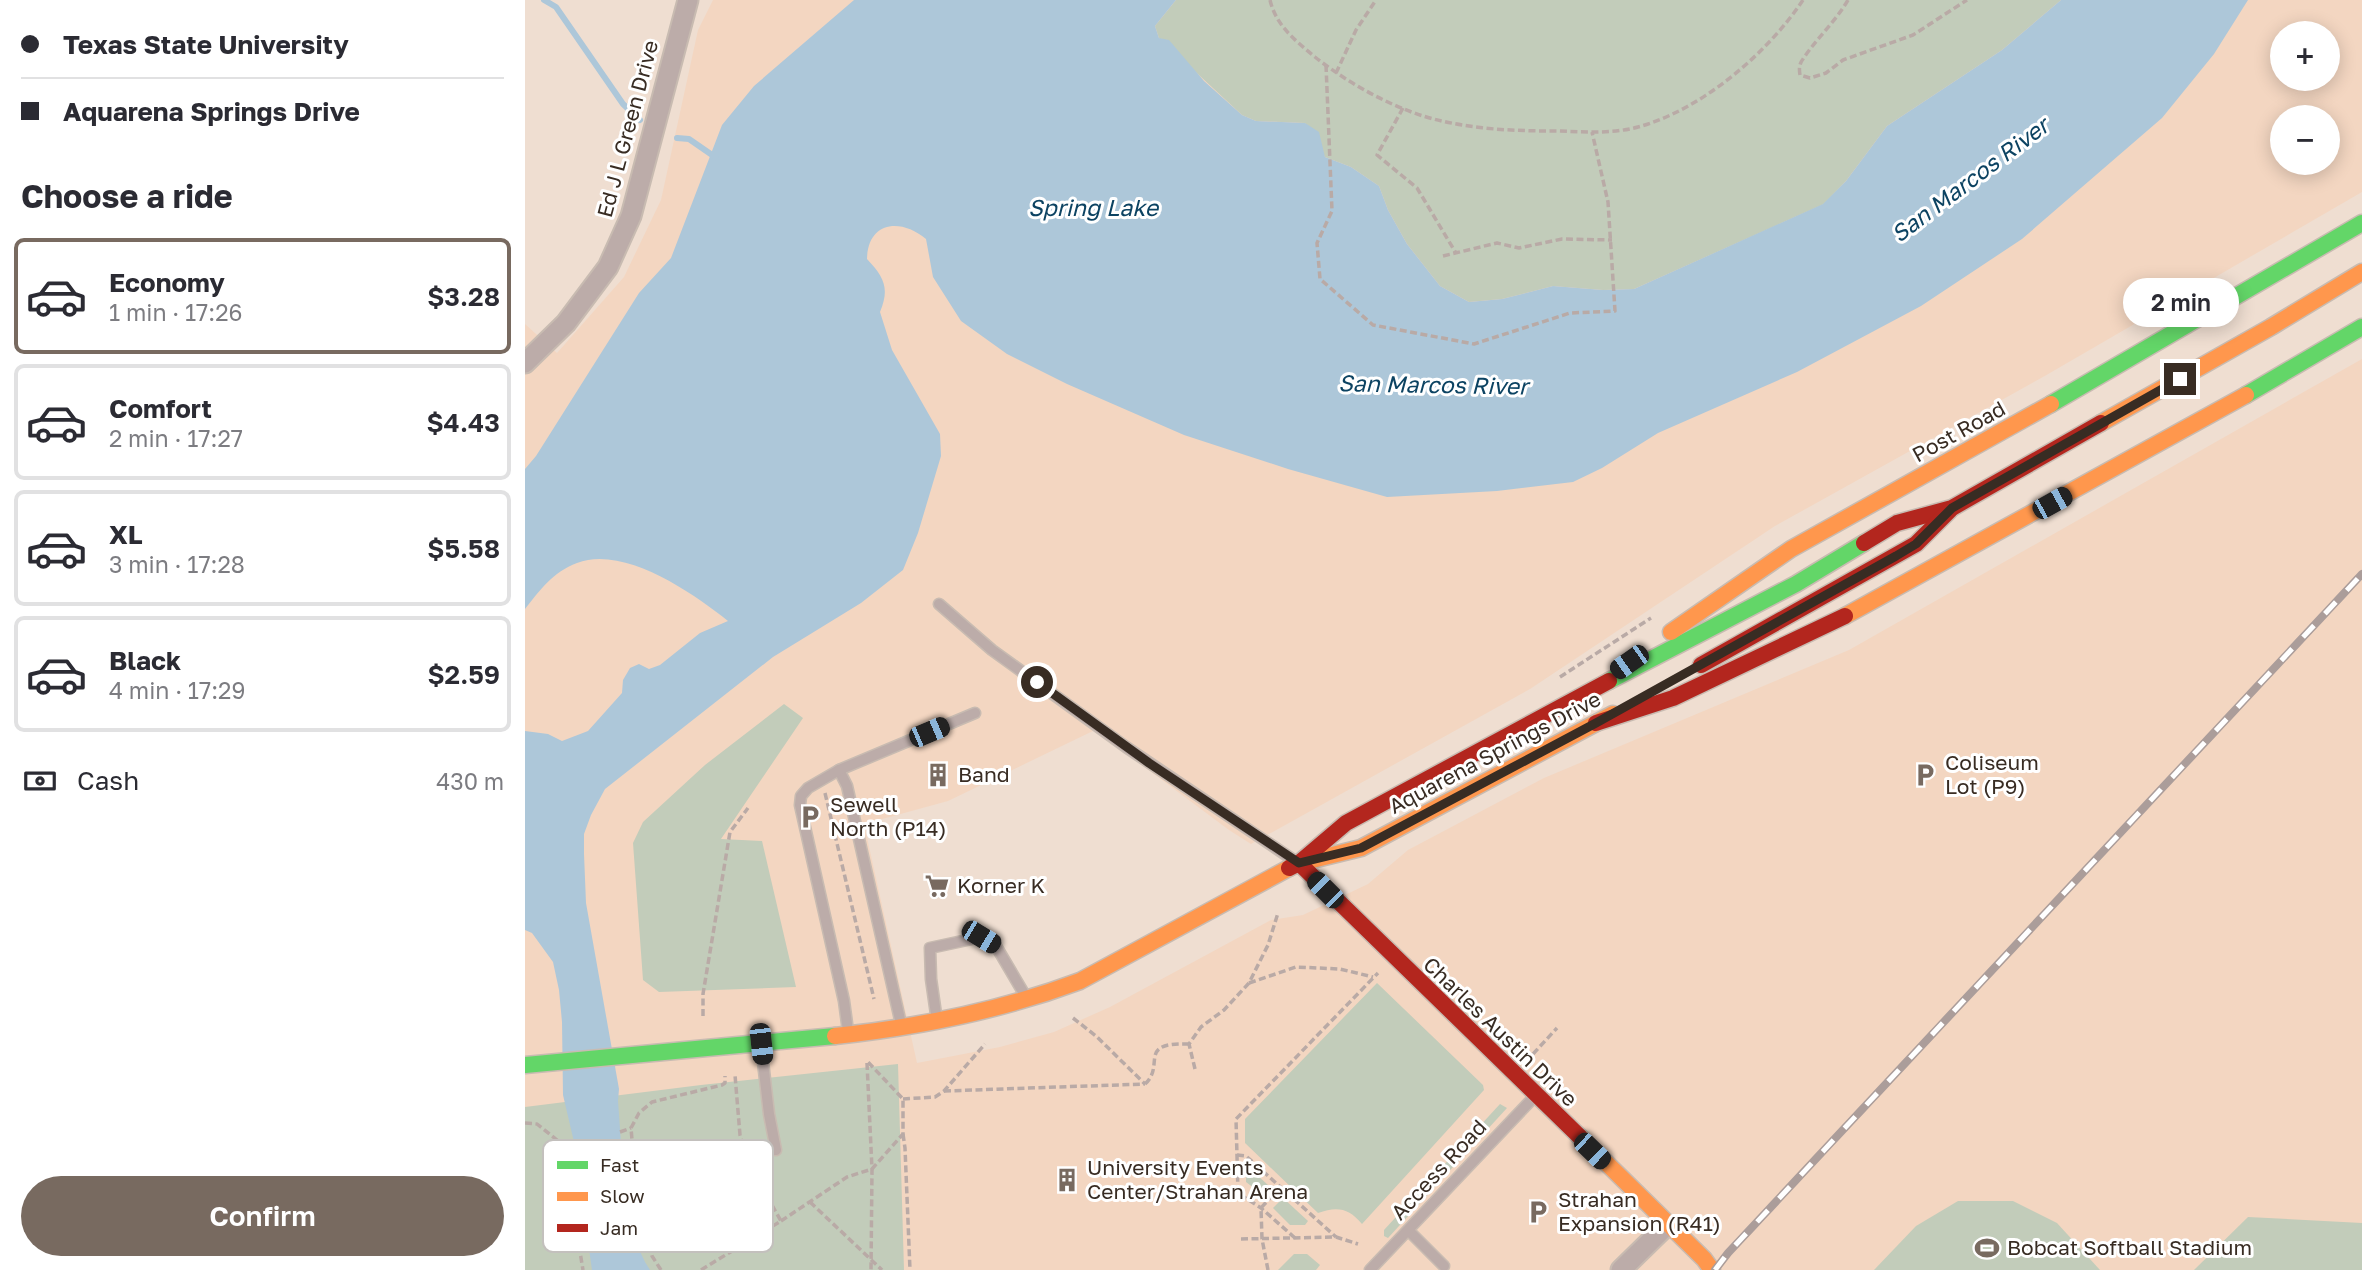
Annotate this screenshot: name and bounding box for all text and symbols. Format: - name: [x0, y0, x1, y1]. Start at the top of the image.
- map controls: [2270, 21, 2340, 175]
- button: +: [2270, 21, 2340, 91]
- text: Texas State University: [63, 29, 349, 60]
- street label: Ed J L Green Drive: [591, 37, 663, 220]
- text: Aquarena Springs Drive: [63, 96, 360, 127]
- button: −: [2270, 105, 2340, 175]
- water label: San Marcos River: [1885, 109, 2056, 248]
- text: Choose a ride: [21, 177, 233, 215]
- water label: Spring Lake: [1028, 193, 1160, 221]
- icon: car: [25, 265, 88, 328]
- text: Economy: [109, 267, 225, 298]
- callout: 2 min: [2122, 278, 2238, 326]
- text: $3.28: [427, 281, 500, 312]
- text: 2 min: [2151, 288, 2211, 316]
- text: 1 min · 17:26: [109, 298, 242, 326]
- route end: [2164, 363, 2196, 395]
- water label: San Marcos River: [1338, 368, 1531, 400]
- icon: car: [25, 391, 88, 454]
- text: Comfort: [109, 393, 212, 424]
- street label: Post Road: [1907, 395, 2010, 467]
- text: $4.43: [426, 407, 500, 438]
- text: 2 min · 17:27: [109, 424, 243, 452]
- car: [2029, 484, 2076, 522]
- icon: car: [25, 517, 88, 580]
- text: XL: [109, 519, 143, 550]
- text: $5.58: [427, 533, 500, 564]
- text: 3 min · 17:28: [109, 550, 245, 578]
- car: [1606, 641, 1653, 683]
- icon: car: [25, 643, 88, 706]
- text: Black: [109, 645, 181, 676]
- text: $2.59: [427, 659, 500, 690]
- route start: [1021, 666, 1053, 698]
- text: 4 min · 17:29: [109, 676, 245, 704]
- street label: Aquarena Springs Drive: [1384, 685, 1605, 819]
- car: [906, 714, 953, 750]
- place label: Coliseum Lot (P9): [1945, 749, 2039, 799]
- building icon: Band: [924, 761, 952, 789]
- place label: Band: [958, 761, 1010, 787]
- parking icon: Coliseum Lot (P9): [1911, 761, 1939, 789]
- icon: cash: [21, 762, 59, 800]
- text: Cash: [77, 765, 139, 796]
- text: 430 m: [436, 767, 504, 795]
- place label: Sewell North (P14): [830, 791, 946, 841]
- parking icon: Sewell North (P14): [796, 803, 824, 831]
- car: [1303, 868, 1348, 912]
- supermarket icon: Korner K: [923, 872, 951, 900]
- place label: Korner K: [957, 872, 1045, 898]
- car: [958, 917, 1005, 957]
- street label: Charles Austin Drive: [1418, 951, 1583, 1112]
- car: [749, 1022, 774, 1066]
- street label: Access Road: [1385, 1114, 1491, 1225]
- car: [1570, 1129, 1615, 1173]
- legend: [543, 1140, 773, 1252]
- text: Fast: [600, 1153, 639, 1176]
- place label: University Events Center/Strahan Arena: [1087, 1154, 1308, 1204]
- building icon: University Events Center/Strahan Arena: [1053, 1166, 1081, 1194]
- button: Confirm: [21, 1176, 504, 1256]
- text: Slow: [600, 1184, 645, 1207]
- place label: Strahan Expansion (R41): [1558, 1186, 1721, 1236]
- parking icon: Strahan Expansion (R41): [1524, 1198, 1552, 1226]
- text: Jam: [600, 1216, 638, 1239]
- sports icon: Bobcat Softball Stadium: [1973, 1234, 2001, 1262]
- place label: Bobcat Softball Stadium: [2007, 1234, 2252, 1260]

